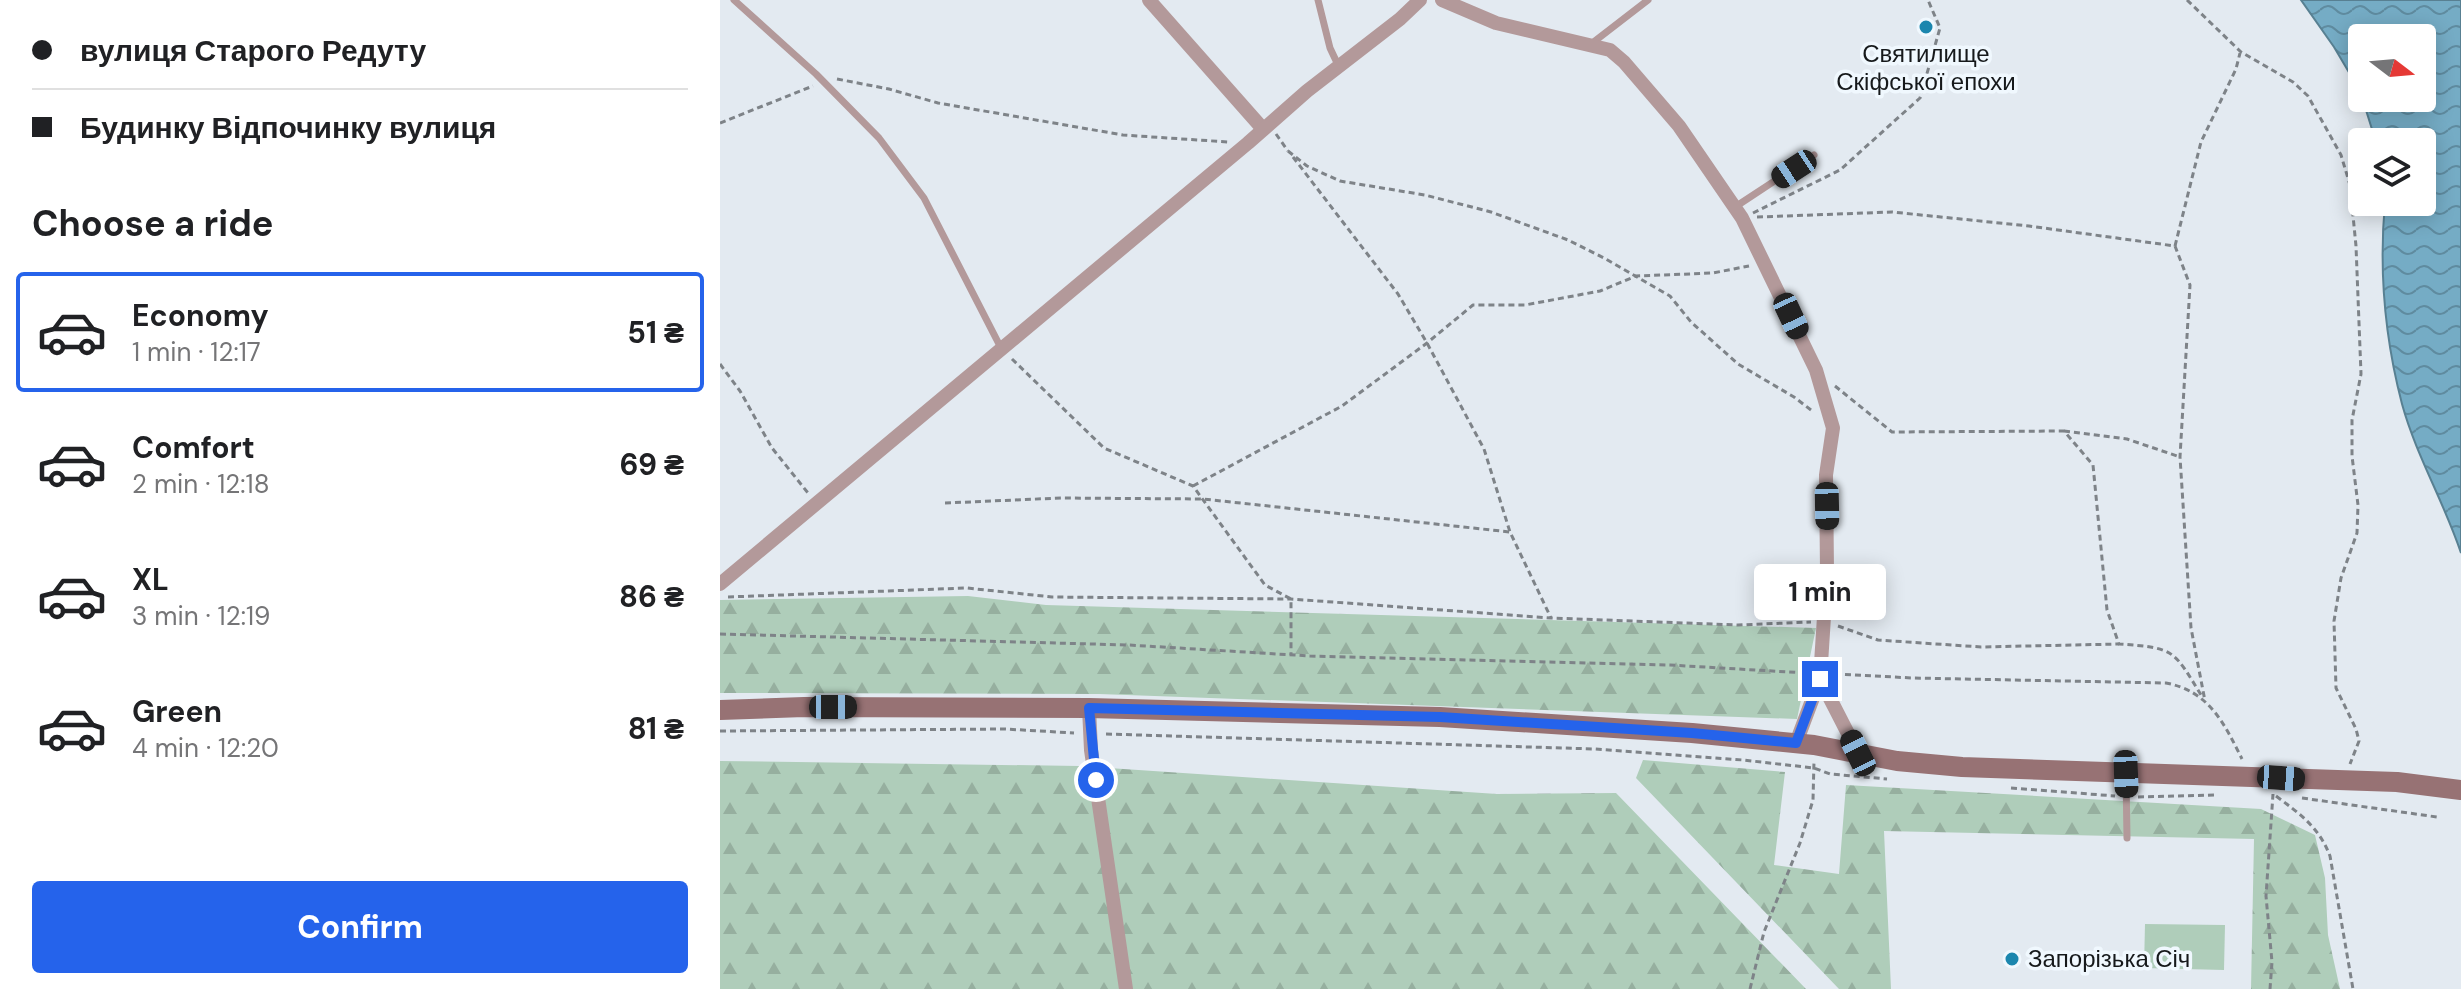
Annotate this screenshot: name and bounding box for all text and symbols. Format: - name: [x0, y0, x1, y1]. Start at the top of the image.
- marker: Святилище Скіфської епохи: [1917, 18, 1935, 36]
- north arrow: [2348, 24, 2436, 112]
- map controls: [2348, 24, 2436, 216]
- text: вулиця Старого Редуту: [80, 31, 426, 70]
- place label: Святилище Скіфської епохи: [1836, 38, 2016, 97]
- text: Будинку Відпочинку вулиця: [80, 108, 496, 147]
- button: layers: [2348, 128, 2436, 216]
- car: [1767, 146, 1821, 192]
- text: Choose a ride: [32, 200, 273, 247]
- car: [1770, 289, 1812, 343]
- icon: car: [36, 296, 108, 368]
- text: Economy: [132, 296, 269, 335]
- text: 51 ₴: [627, 313, 684, 352]
- text: 1 min · 12:17: [132, 335, 261, 369]
- icon: car: [36, 428, 108, 500]
- text: Comfort: [132, 428, 255, 467]
- text: 69 ₴: [619, 445, 684, 484]
- text: 2 min · 12:18: [132, 467, 269, 501]
- car: [1815, 482, 1839, 530]
- icon: car: [36, 560, 108, 632]
- text: XL: [132, 560, 169, 599]
- callout: 1 min: [1754, 563, 1886, 619]
- text: 1 min: [1788, 575, 1852, 609]
- text: 86 ₴: [619, 577, 684, 616]
- text: 3 min · 12:19: [132, 599, 270, 633]
- route end: [1802, 661, 1838, 697]
- icon: car: [36, 692, 108, 764]
- text: Green: [132, 692, 222, 731]
- car: [809, 695, 857, 719]
- text: 81 ₴: [628, 709, 684, 748]
- car: [1837, 726, 1879, 780]
- text: 4 min · 12:20: [132, 731, 279, 765]
- car: [2113, 750, 2139, 798]
- route start: [1078, 762, 1114, 798]
- car: [2256, 764, 2306, 792]
- button: Confirm: [32, 881, 688, 973]
- place label: Запорізька Січ: [2028, 943, 2190, 974]
- marker: Запорізька Січ: [2003, 950, 2021, 968]

